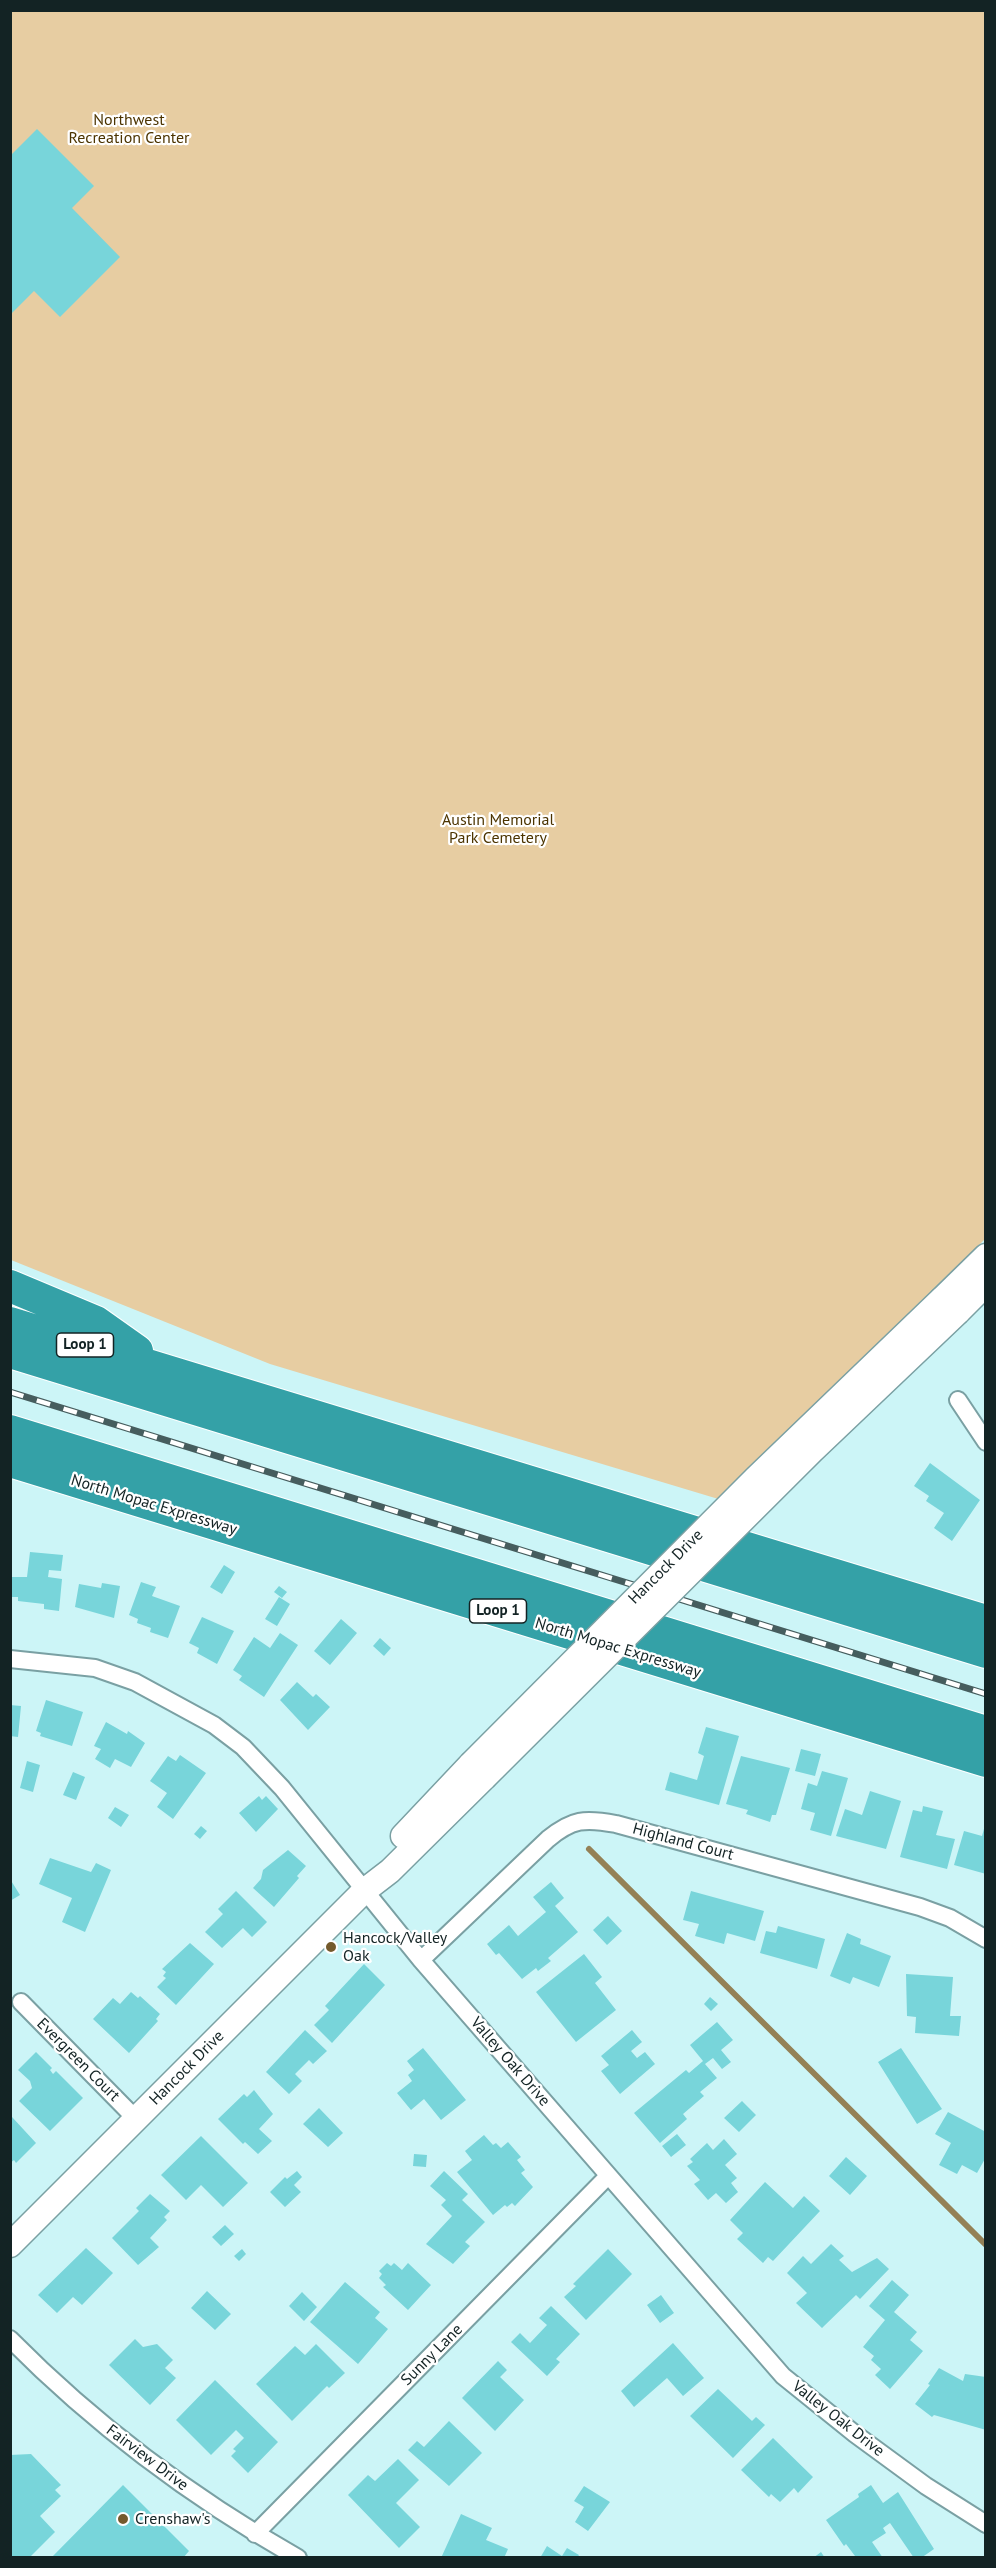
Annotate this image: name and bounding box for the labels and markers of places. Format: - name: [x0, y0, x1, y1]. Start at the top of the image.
- place label: Hancock/Valley Oak: [343, 1928, 447, 1966]
- marker: Hancock/Valley Oak: [324, 1940, 338, 1954]
- place label: Crenshaw's: [135, 2509, 211, 2529]
- marker: Crenshaw's: [116, 2512, 130, 2526]

